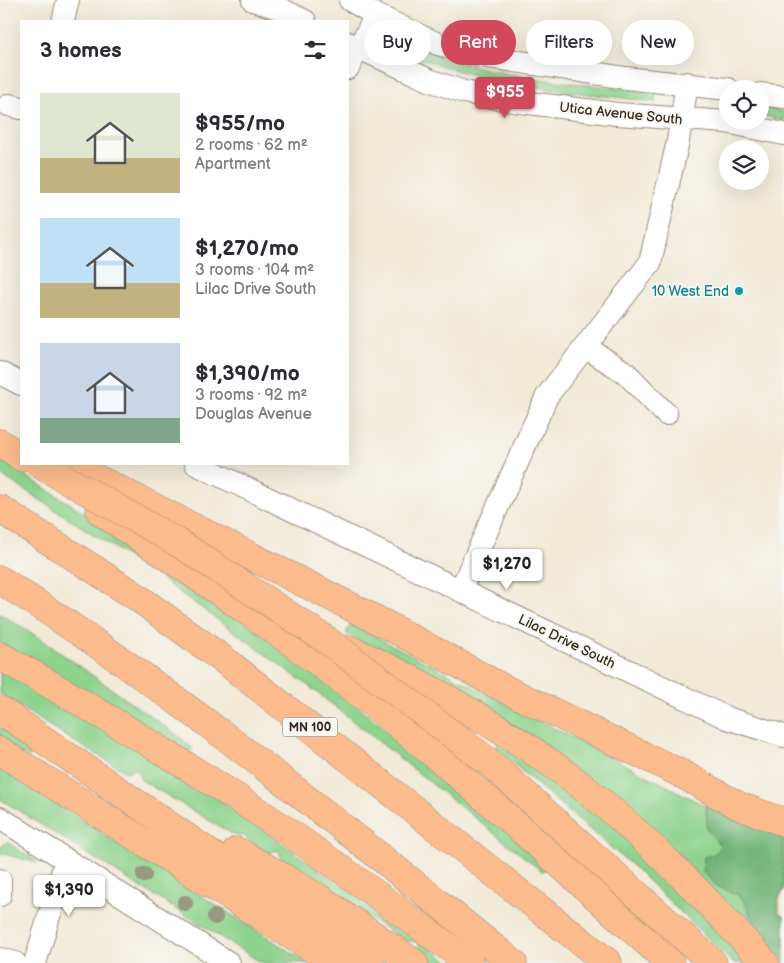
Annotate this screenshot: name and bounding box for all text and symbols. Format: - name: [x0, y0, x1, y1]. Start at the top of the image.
- chip: Buy: [364, 20, 431, 65]
- chip: Rent: [441, 20, 516, 65]
- chip: Filters: [526, 20, 612, 65]
- chip: New: [622, 20, 694, 65]
- icon: filters: [301, 36, 329, 64]
- text: 3 homes: [40, 38, 122, 63]
- pin: $955: [475, 76, 535, 119]
- map controls: [719, 80, 769, 190]
- button: locate: [719, 80, 769, 130]
- text: $955: [486, 83, 524, 102]
- street label: Utica Avenue South: [559, 99, 684, 128]
- text: $955/mo: [195, 111, 285, 136]
- icon: home: [80, 113, 140, 173]
- text: 2 rooms · 62 m²: [195, 136, 308, 155]
- button: layers: [719, 140, 769, 190]
- text: Apartment: [195, 155, 271, 174]
- text: $1,270/mo: [195, 236, 299, 261]
- icon: home: [80, 238, 140, 298]
- text: 3 rooms · 104 m²: [195, 261, 314, 280]
- text: Lilac Drive South: [195, 280, 316, 299]
- place label: 10 West End: [652, 283, 729, 300]
- marker: 10 West End: [733, 285, 745, 297]
- text: $1,390/mo: [195, 361, 300, 386]
- icon: home: [80, 363, 140, 423]
- text: 3 rooms · 92 m²: [195, 386, 308, 405]
- text: Douglas Avenue: [195, 405, 312, 424]
- pin: $1,270: [466, 548, 548, 591]
- text: $1,270: [483, 555, 531, 574]
- street label: Lilac Drive South: [515, 611, 618, 672]
- road number: MN 100: [282, 718, 338, 736]
- pin: $1,390: [28, 874, 110, 917]
- text: $1,390: [44, 881, 94, 900]

